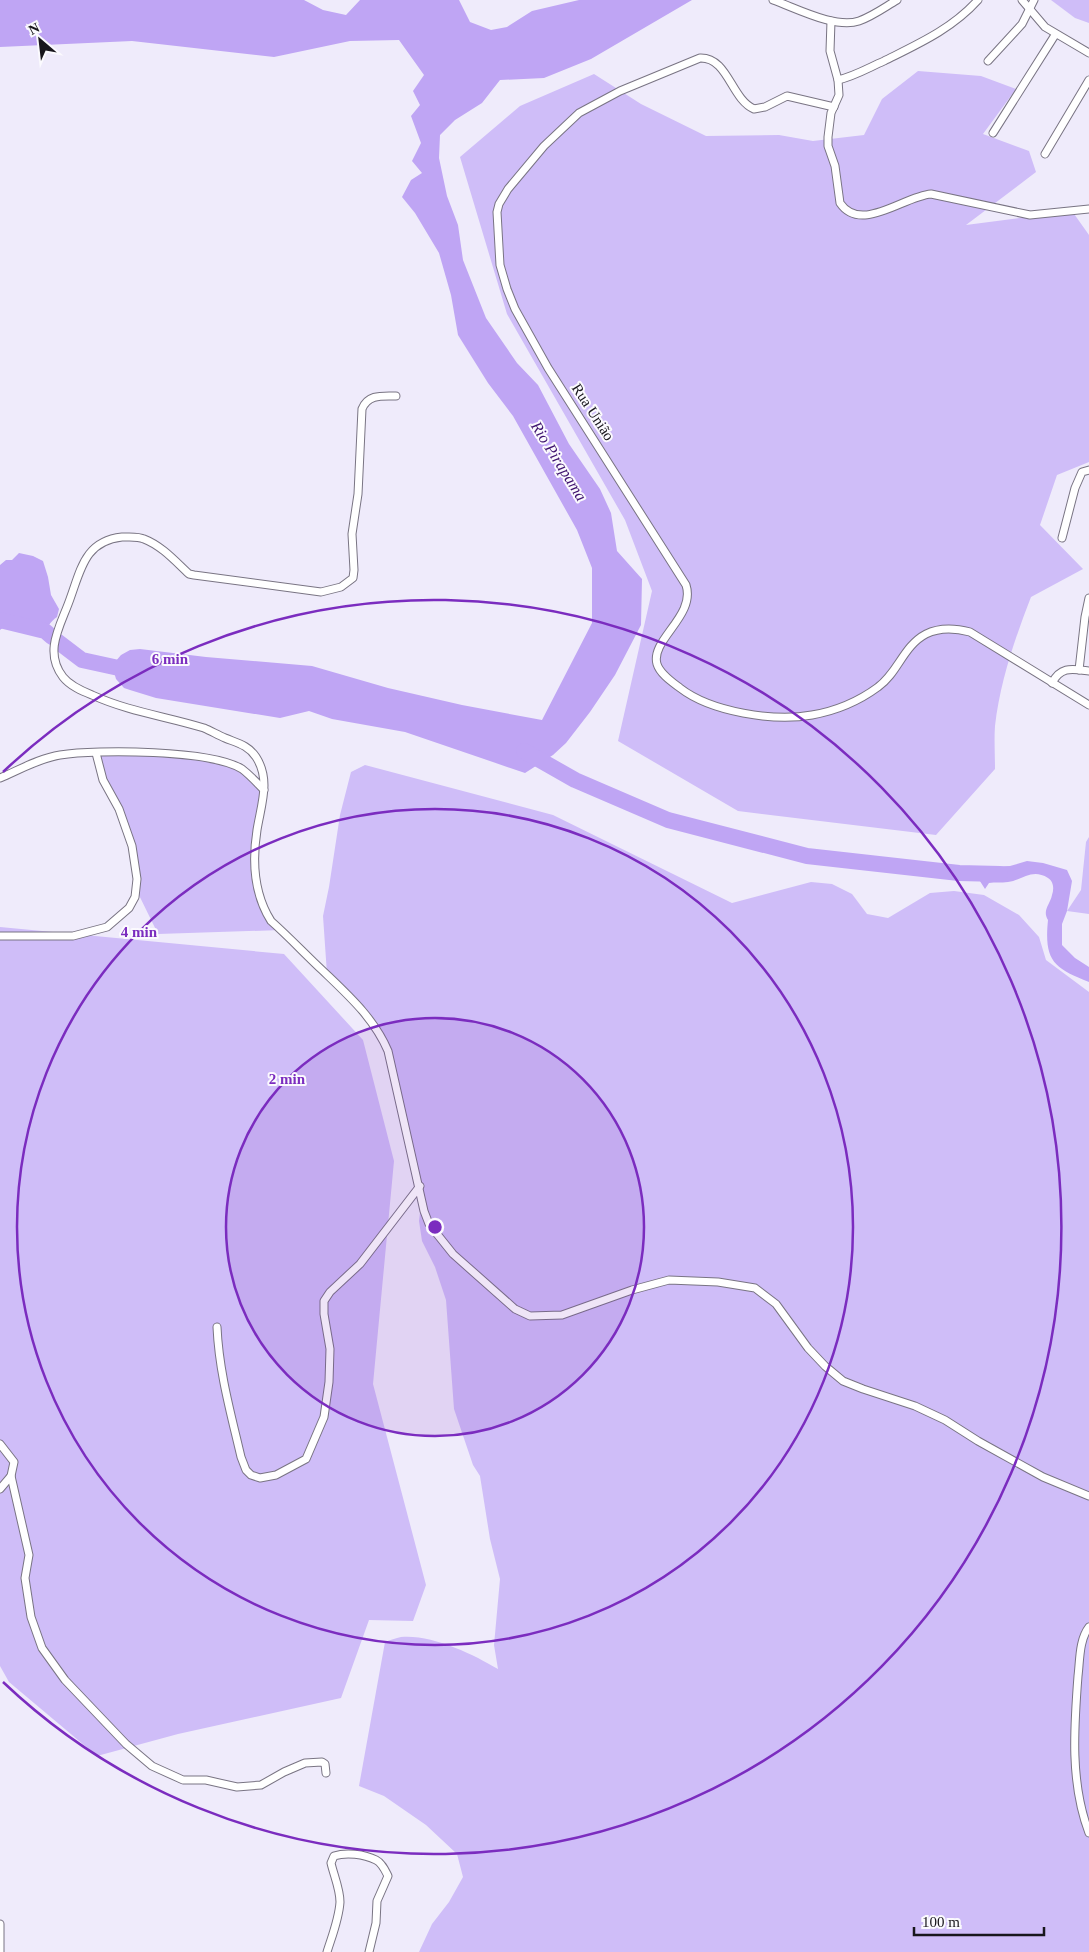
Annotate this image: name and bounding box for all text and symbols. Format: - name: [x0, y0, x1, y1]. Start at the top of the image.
- north arrow: [15, 15, 65, 65]
- text: N: [26, 20, 42, 38]
- street label: Rua União: [569, 381, 617, 443]
- water label: Rio Pirapama: [527, 417, 590, 504]
- text: 6 min: [152, 651, 189, 667]
- text: 4 min: [121, 924, 158, 940]
- text: 2 min: [269, 1071, 306, 1087]
- centre of rings: [426, 1218, 444, 1236]
- scale bar: [914, 1904, 1044, 1936]
- text: 100 m: [922, 1914, 960, 1930]

